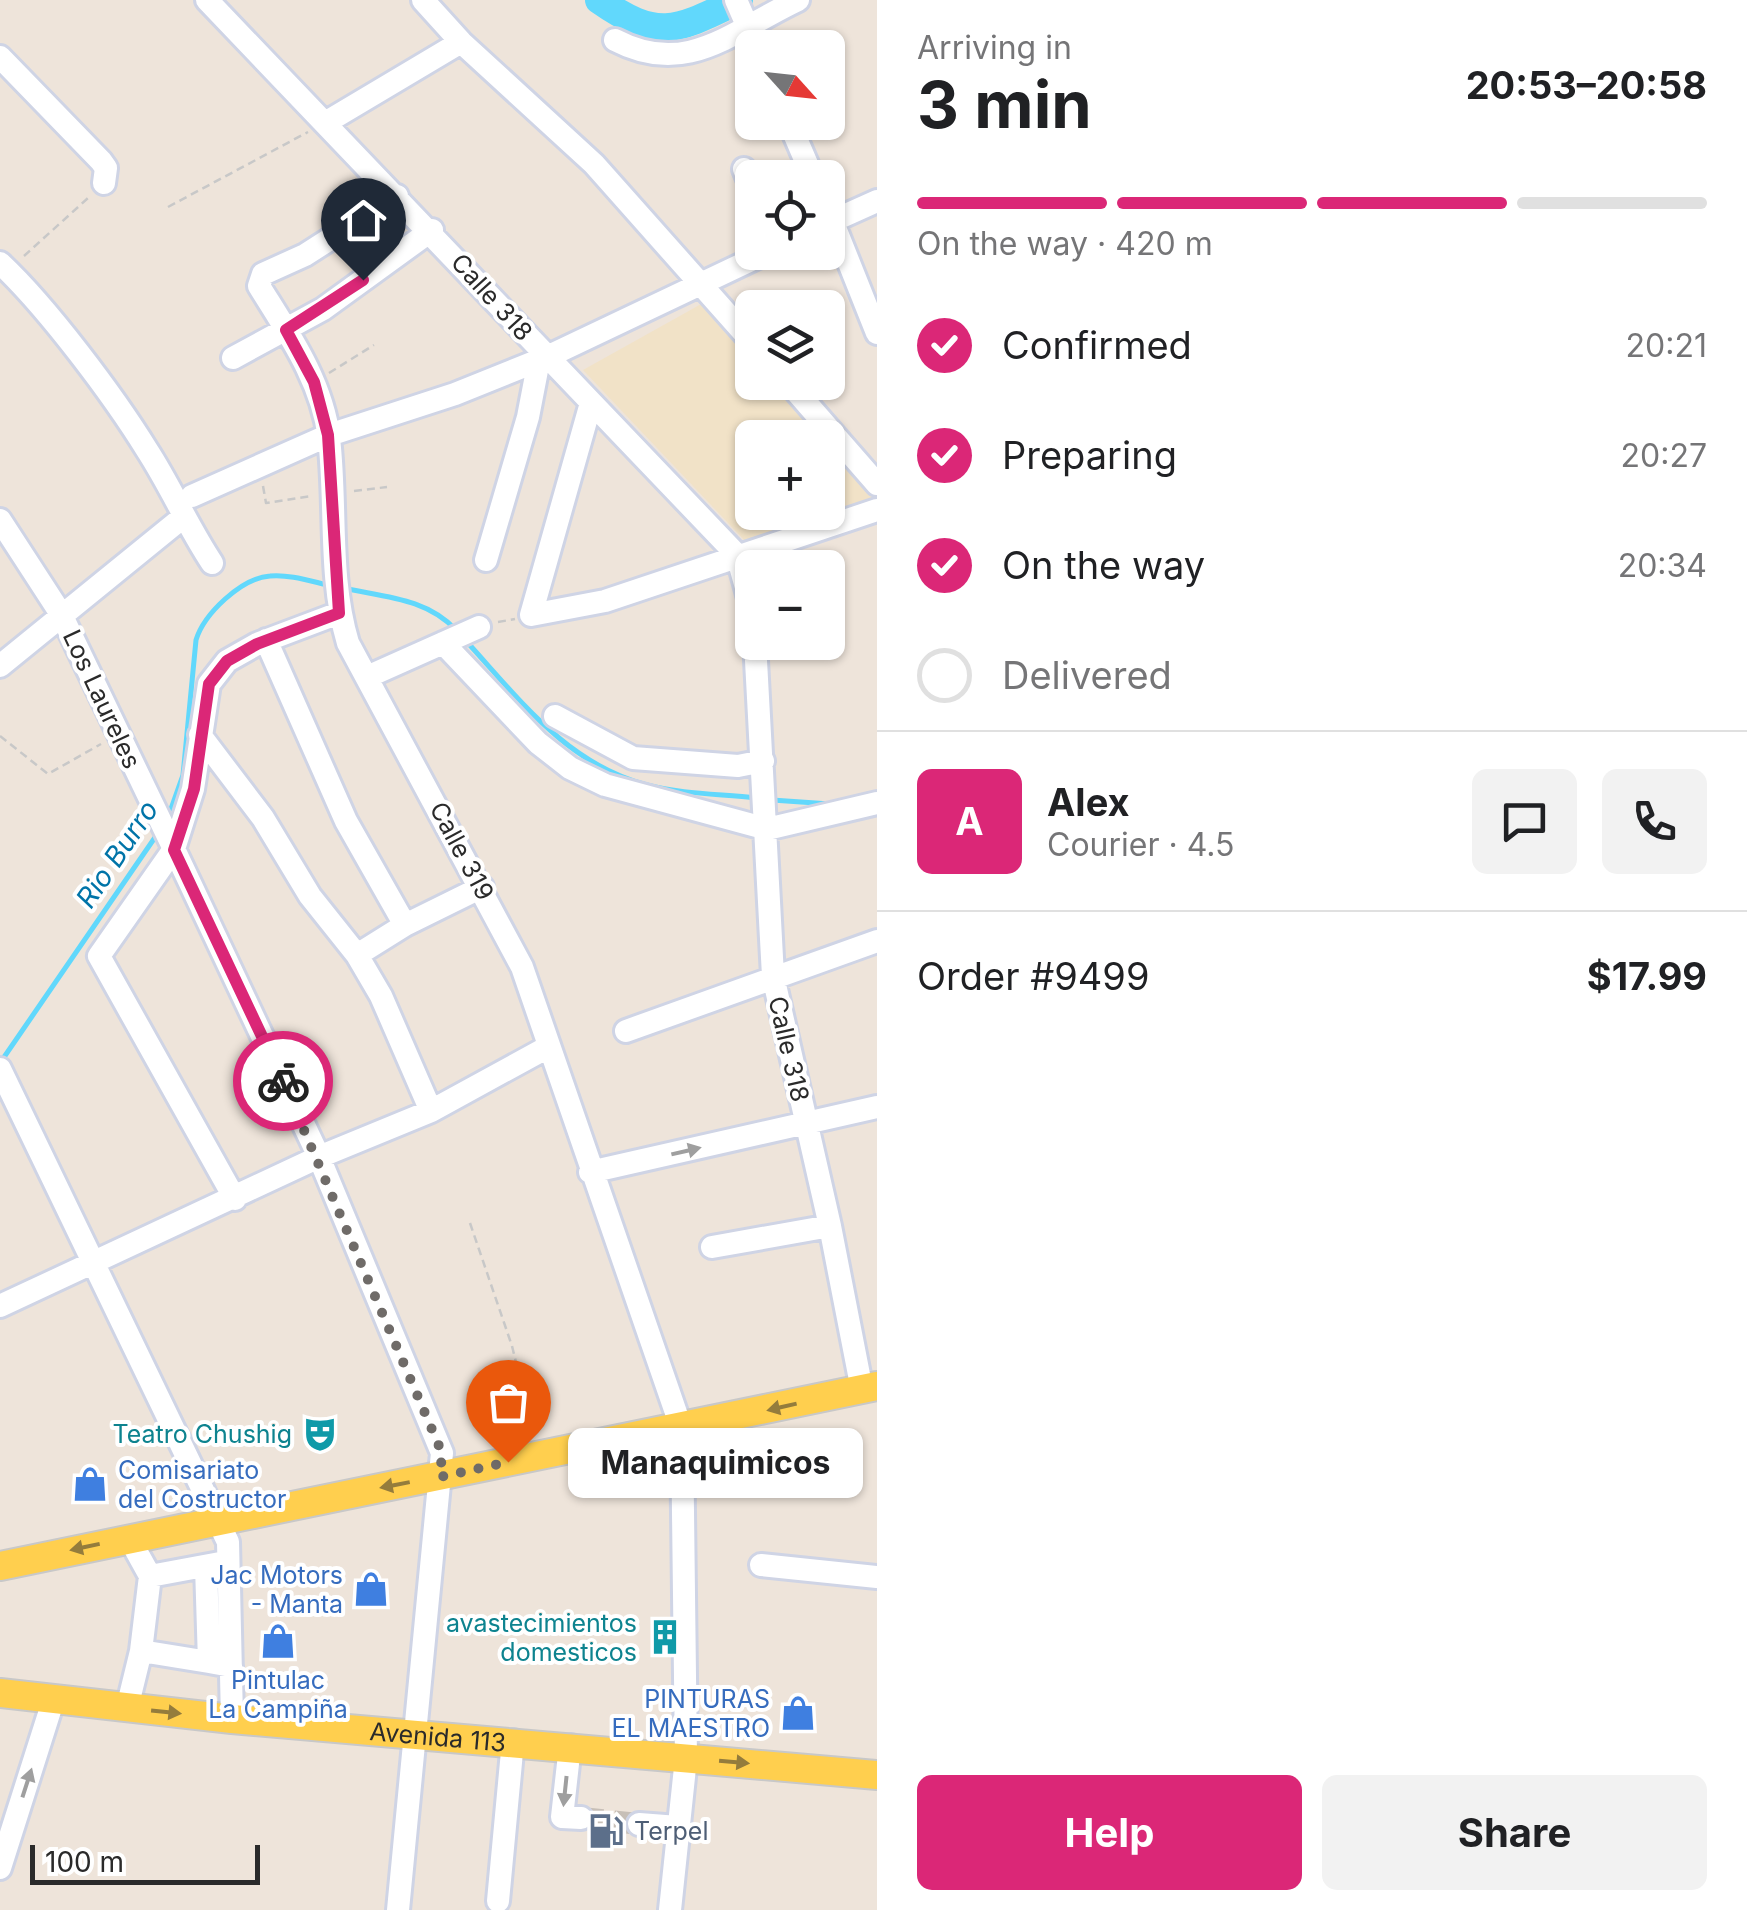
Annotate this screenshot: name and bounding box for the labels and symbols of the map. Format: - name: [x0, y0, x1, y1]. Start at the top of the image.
- north arrow: [735, 30, 845, 140]
- pin: [321, 178, 406, 281]
- street label: Calle 318: [445, 247, 539, 347]
- street label: Los Laureles: [57, 625, 147, 773]
- water label: Rio Burro: [69, 794, 165, 914]
- street label: Calle 319: [424, 797, 500, 905]
- street label: Calle 318: [762, 993, 816, 1105]
- courier: [233, 1031, 333, 1131]
- one-way arrow: [671, 1143, 702, 1158]
- pin: [466, 1360, 551, 1463]
- one-way arrow: [766, 1400, 797, 1416]
- theatre icon: Teatro Chushig: [301, 1415, 339, 1453]
- place label: Teatro Chushig: [113, 1419, 292, 1449]
- callout: Manaquimicos: [568, 1427, 863, 1497]
- place label: Comisariato del Costructor: [118, 1455, 286, 1514]
- shop icon: Comisariato del Costructor: [71, 1465, 109, 1503]
- one-way arrow: [379, 1478, 410, 1494]
- one-way arrow: [69, 1540, 100, 1556]
- place label: Jac Motors - Manta: [210, 1560, 343, 1619]
- shop icon: Jac Motors - Manta: [352, 1570, 390, 1608]
- place label: avastecimientos domesticos: [446, 1608, 637, 1667]
- building icon: avastecimientos domesticos: [646, 1618, 684, 1656]
- shop icon: Pintulac La Campiña: [259, 1622, 297, 1660]
- place label: Pintulac La Campiña: [208, 1665, 348, 1724]
- place label: PINTURAS EL MAESTRO: [612, 1684, 770, 1743]
- shop icon: PINTURAS EL MAESTRO: [779, 1694, 817, 1732]
- one-way arrow: [151, 1704, 183, 1720]
- street label: Avenida 113: [368, 1716, 507, 1758]
- one-way arrow: [719, 1755, 751, 1771]
- one-way arrow: [20, 1767, 35, 1797]
- one-way arrow: [557, 1775, 573, 1807]
- fuel station icon: Terpel: [587, 1812, 625, 1850]
- place label: Terpel: [634, 1816, 709, 1846]
- scale bar: [30, 1840, 260, 1884]

